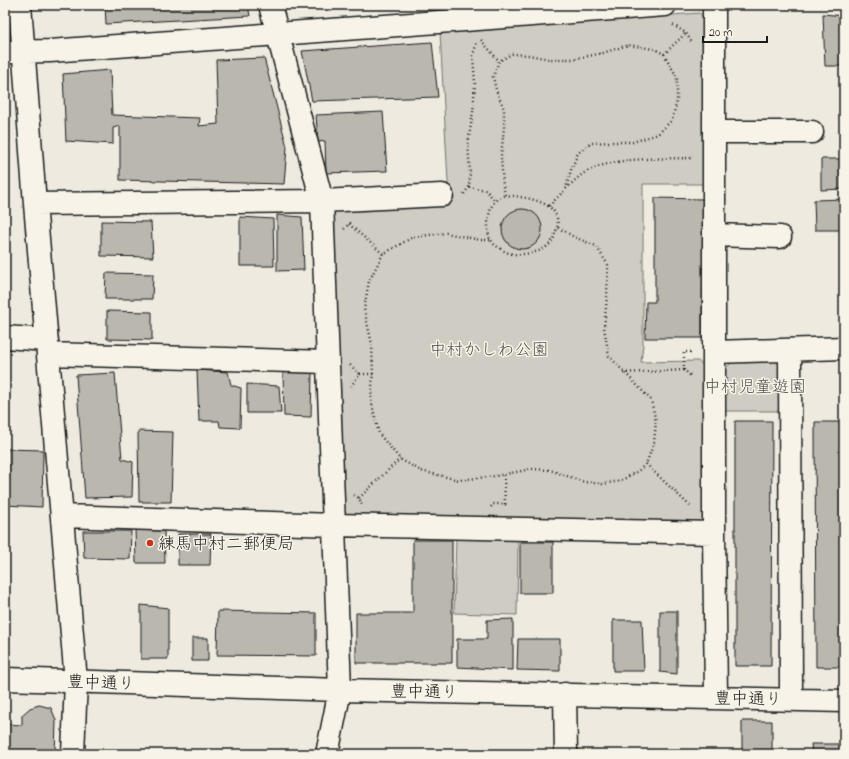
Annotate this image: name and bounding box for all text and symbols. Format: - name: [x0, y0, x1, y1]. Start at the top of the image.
- scale bar: [703, 18, 767, 44]
- text: 20 m: [709, 24, 732, 42]
- park label: 中村かしわ公園: [430, 338, 549, 363]
- park label: 中村児童遊園: [704, 375, 806, 400]
- place label: 練馬中村二郵便局: [158, 532, 294, 557]
- marker: 練馬中村二郵便局: [145, 538, 155, 548]
- street label: 豊中通り: [67, 670, 135, 697]
- street label: 豊中通り: [390, 679, 458, 706]
- street label: 豊中通り: [714, 686, 782, 713]

